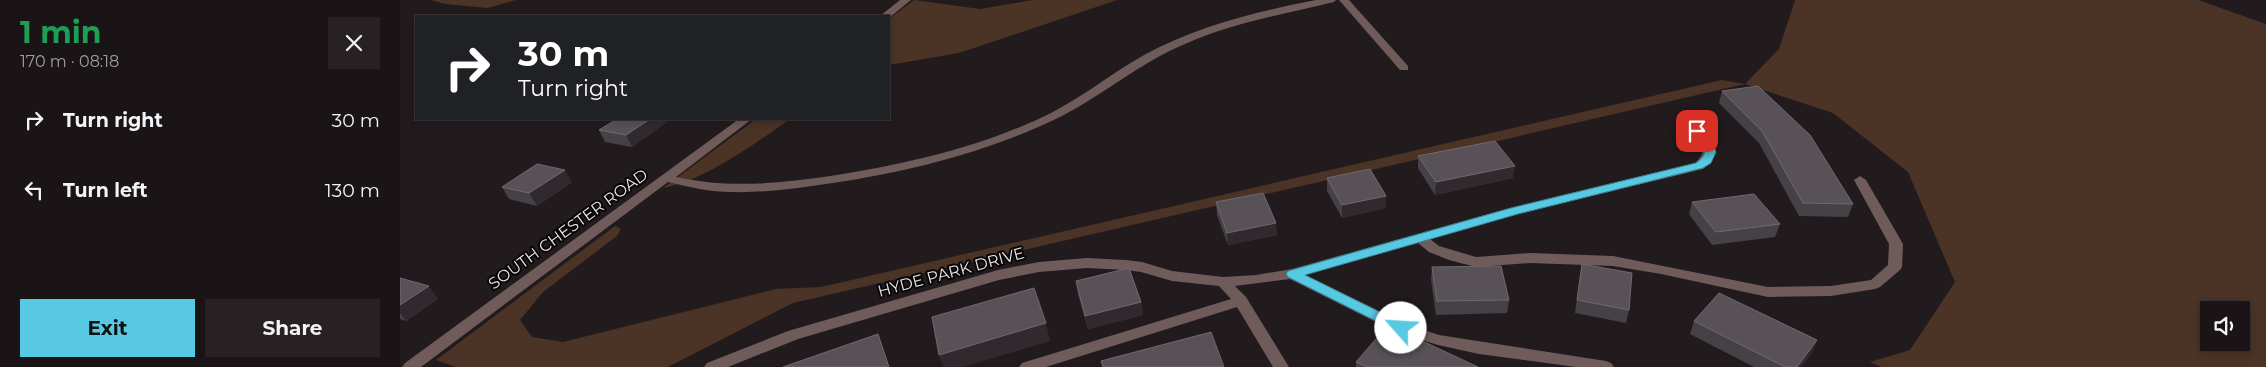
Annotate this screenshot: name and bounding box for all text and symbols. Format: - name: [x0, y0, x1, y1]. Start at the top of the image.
- text: 1 min: [20, 14, 101, 51]
- button: close: [328, 17, 380, 69]
- text: 30 m: [518, 32, 609, 75]
- icon: right: [435, 35, 500, 100]
- text: 170 m · 08:18: [20, 52, 119, 71]
- text: Turn right: [518, 75, 628, 102]
- icon: right: [20, 106, 48, 134]
- text: Turn right: [63, 109, 163, 132]
- text: 30 m: [332, 109, 380, 132]
- pin: [1676, 110, 1718, 152]
- icon: arrive: [1683, 117, 1711, 145]
- street label: SOUTH CHESTER ROAD: [485, 165, 651, 293]
- icon: left: [20, 176, 48, 204]
- text: Turn left: [63, 179, 148, 202]
- text: 130 m: [325, 179, 380, 202]
- street label: HYDE PARK DRIVE: [876, 243, 1026, 301]
- button: Exit: [20, 299, 195, 357]
- button: Share: [205, 299, 380, 357]
- position arrow: [1374, 301, 1426, 353]
- map controls: [2200, 301, 2250, 351]
- button: sound: [2200, 301, 2250, 351]

